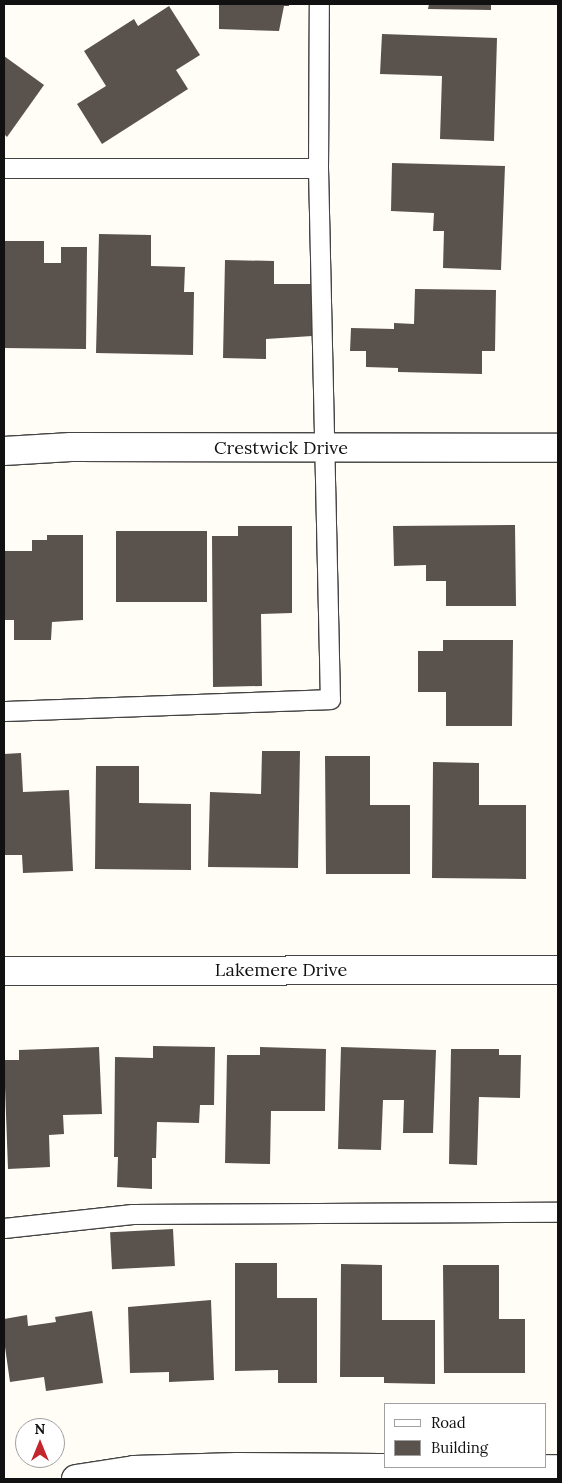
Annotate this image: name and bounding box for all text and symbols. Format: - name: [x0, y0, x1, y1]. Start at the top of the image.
- street label: Crestwick Drive: [214, 437, 348, 459]
- street label: Lakemere Drive: [215, 959, 347, 981]
- legend: [384, 1403, 547, 1468]
- text: Road: [431, 1413, 466, 1432]
- north arrow: [15, 1418, 65, 1468]
- text: N: [35, 1420, 45, 1438]
- text: Building: [431, 1438, 488, 1457]

